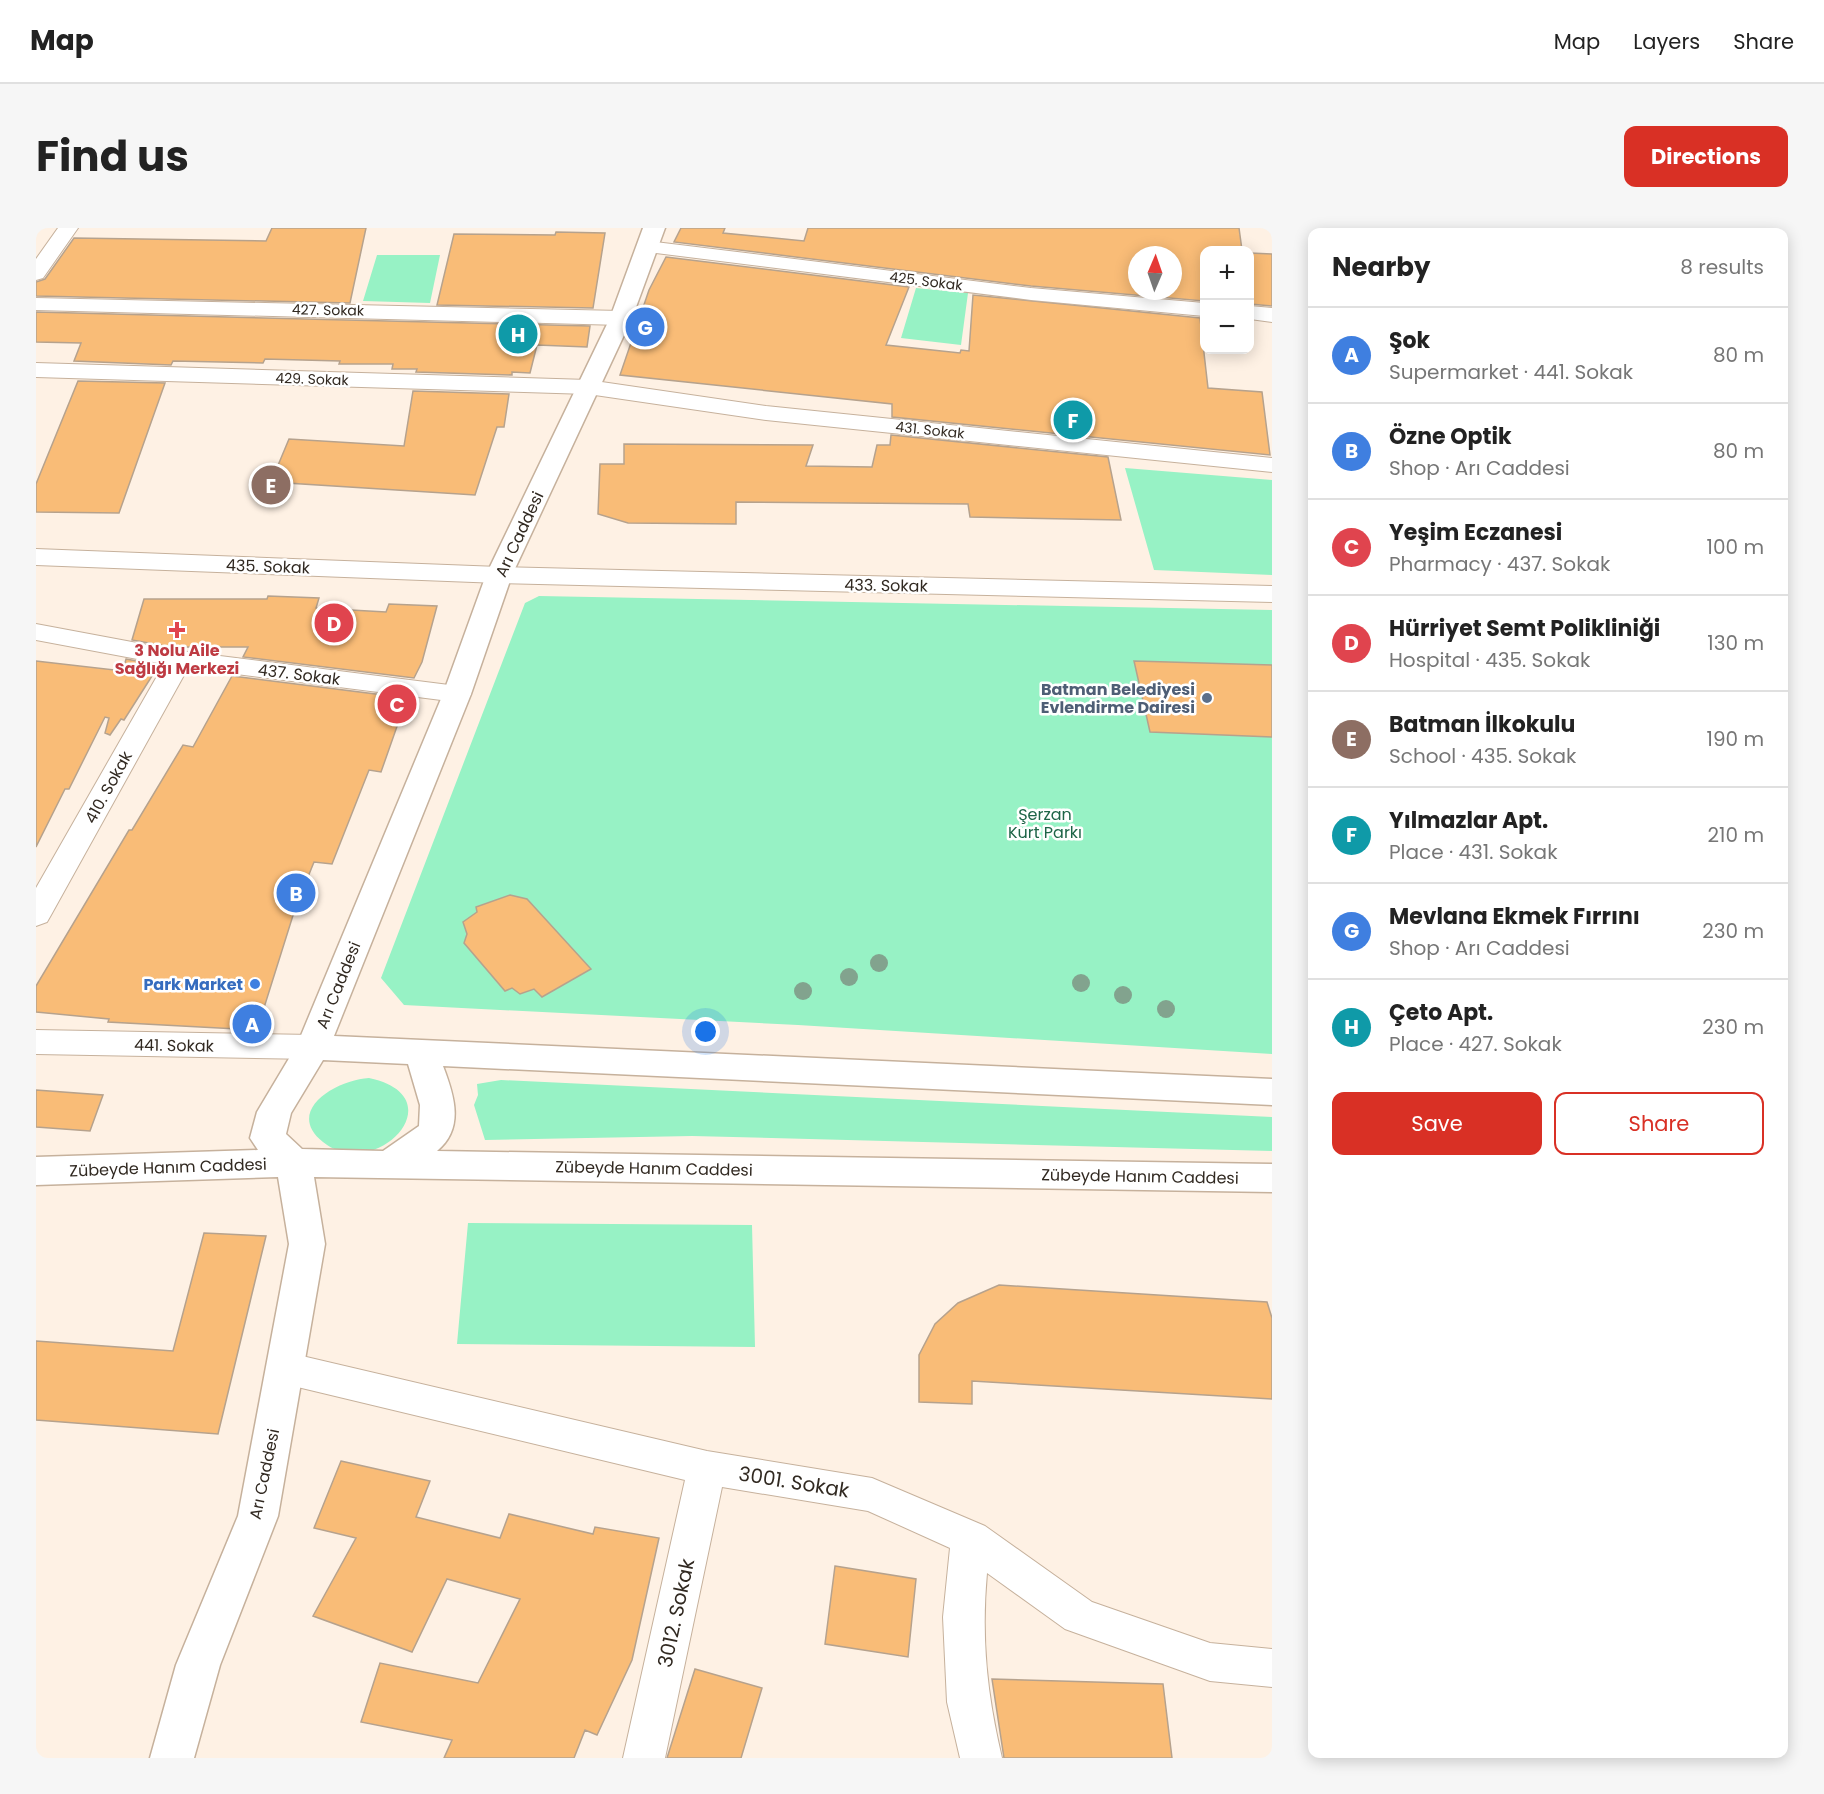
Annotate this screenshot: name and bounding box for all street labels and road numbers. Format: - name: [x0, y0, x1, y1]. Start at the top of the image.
- street label: 425. Sokak: [888, 267, 964, 295]
- street label: 427. Sokak: [292, 299, 365, 321]
- street label: 429. Sokak: [275, 368, 350, 390]
- street label: 431. Sokak: [895, 416, 966, 444]
- street label: Arı Caddesi: [490, 488, 549, 581]
- street label: 435. Sokak: [226, 554, 311, 579]
- street label: 433. Sokak: [844, 573, 929, 598]
- street label: 437. Sokak: [256, 658, 342, 691]
- street label: 410. Sokak: [79, 746, 138, 828]
- street label: Arı Caddesi: [311, 938, 366, 1032]
- street label: 441. Sokak: [134, 1033, 215, 1058]
- street label: Zübeyde Hanım Caddesi: [69, 1153, 267, 1182]
- street label: Zübeyde Hanım Caddesi: [555, 1155, 753, 1182]
- street label: Zübeyde Hanım Caddesi: [1041, 1163, 1239, 1190]
- street label: Arı Caddesi: [244, 1427, 285, 1521]
- street label: 3001. Sokak: [737, 1459, 852, 1505]
- street label: 3012. Sokak: [651, 1555, 701, 1670]

